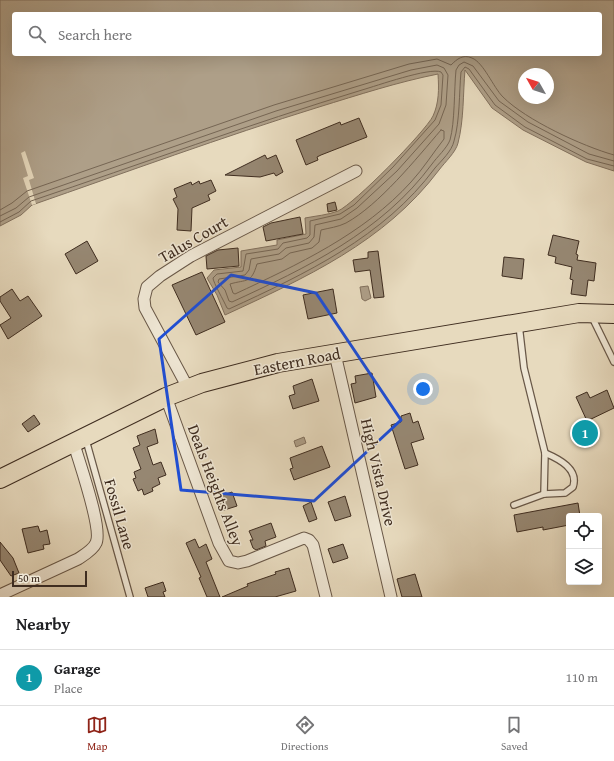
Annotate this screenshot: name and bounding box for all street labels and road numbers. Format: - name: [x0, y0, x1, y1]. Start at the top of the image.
- street label: Talus Court: [154, 209, 233, 269]
- street label: Eastern Road: [252, 341, 343, 381]
- street label: High Vista Drive: [355, 416, 403, 528]
- street label: Deals Heights Alley: [182, 421, 250, 549]
- street label: Fossil Lane: [98, 476, 142, 552]

